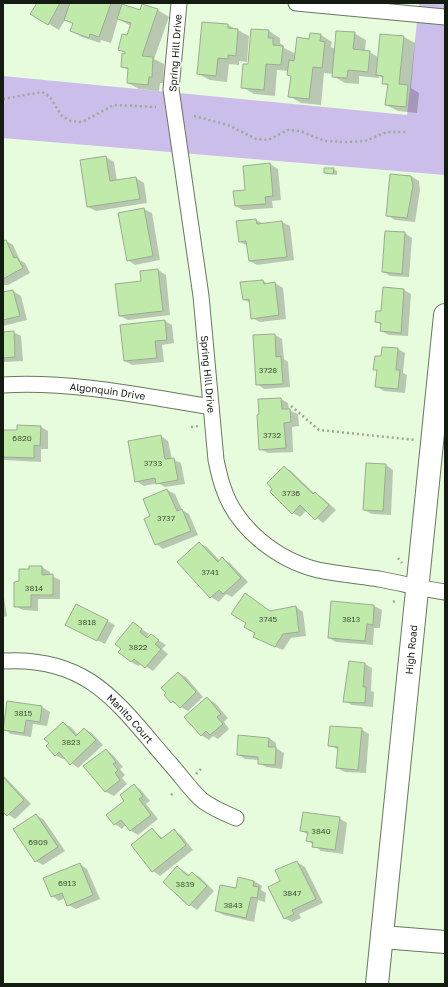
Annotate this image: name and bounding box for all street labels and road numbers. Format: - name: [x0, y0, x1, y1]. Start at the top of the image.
- street label: Spring Hill Drive: [166, 14, 184, 92]
- street label: Spring Hill Drive: [199, 335, 218, 414]
- street label: Algonquin Drive: [69, 380, 147, 402]
- street label: High Road: [402, 624, 419, 675]
- street label: Manito Court: [105, 691, 156, 745]

